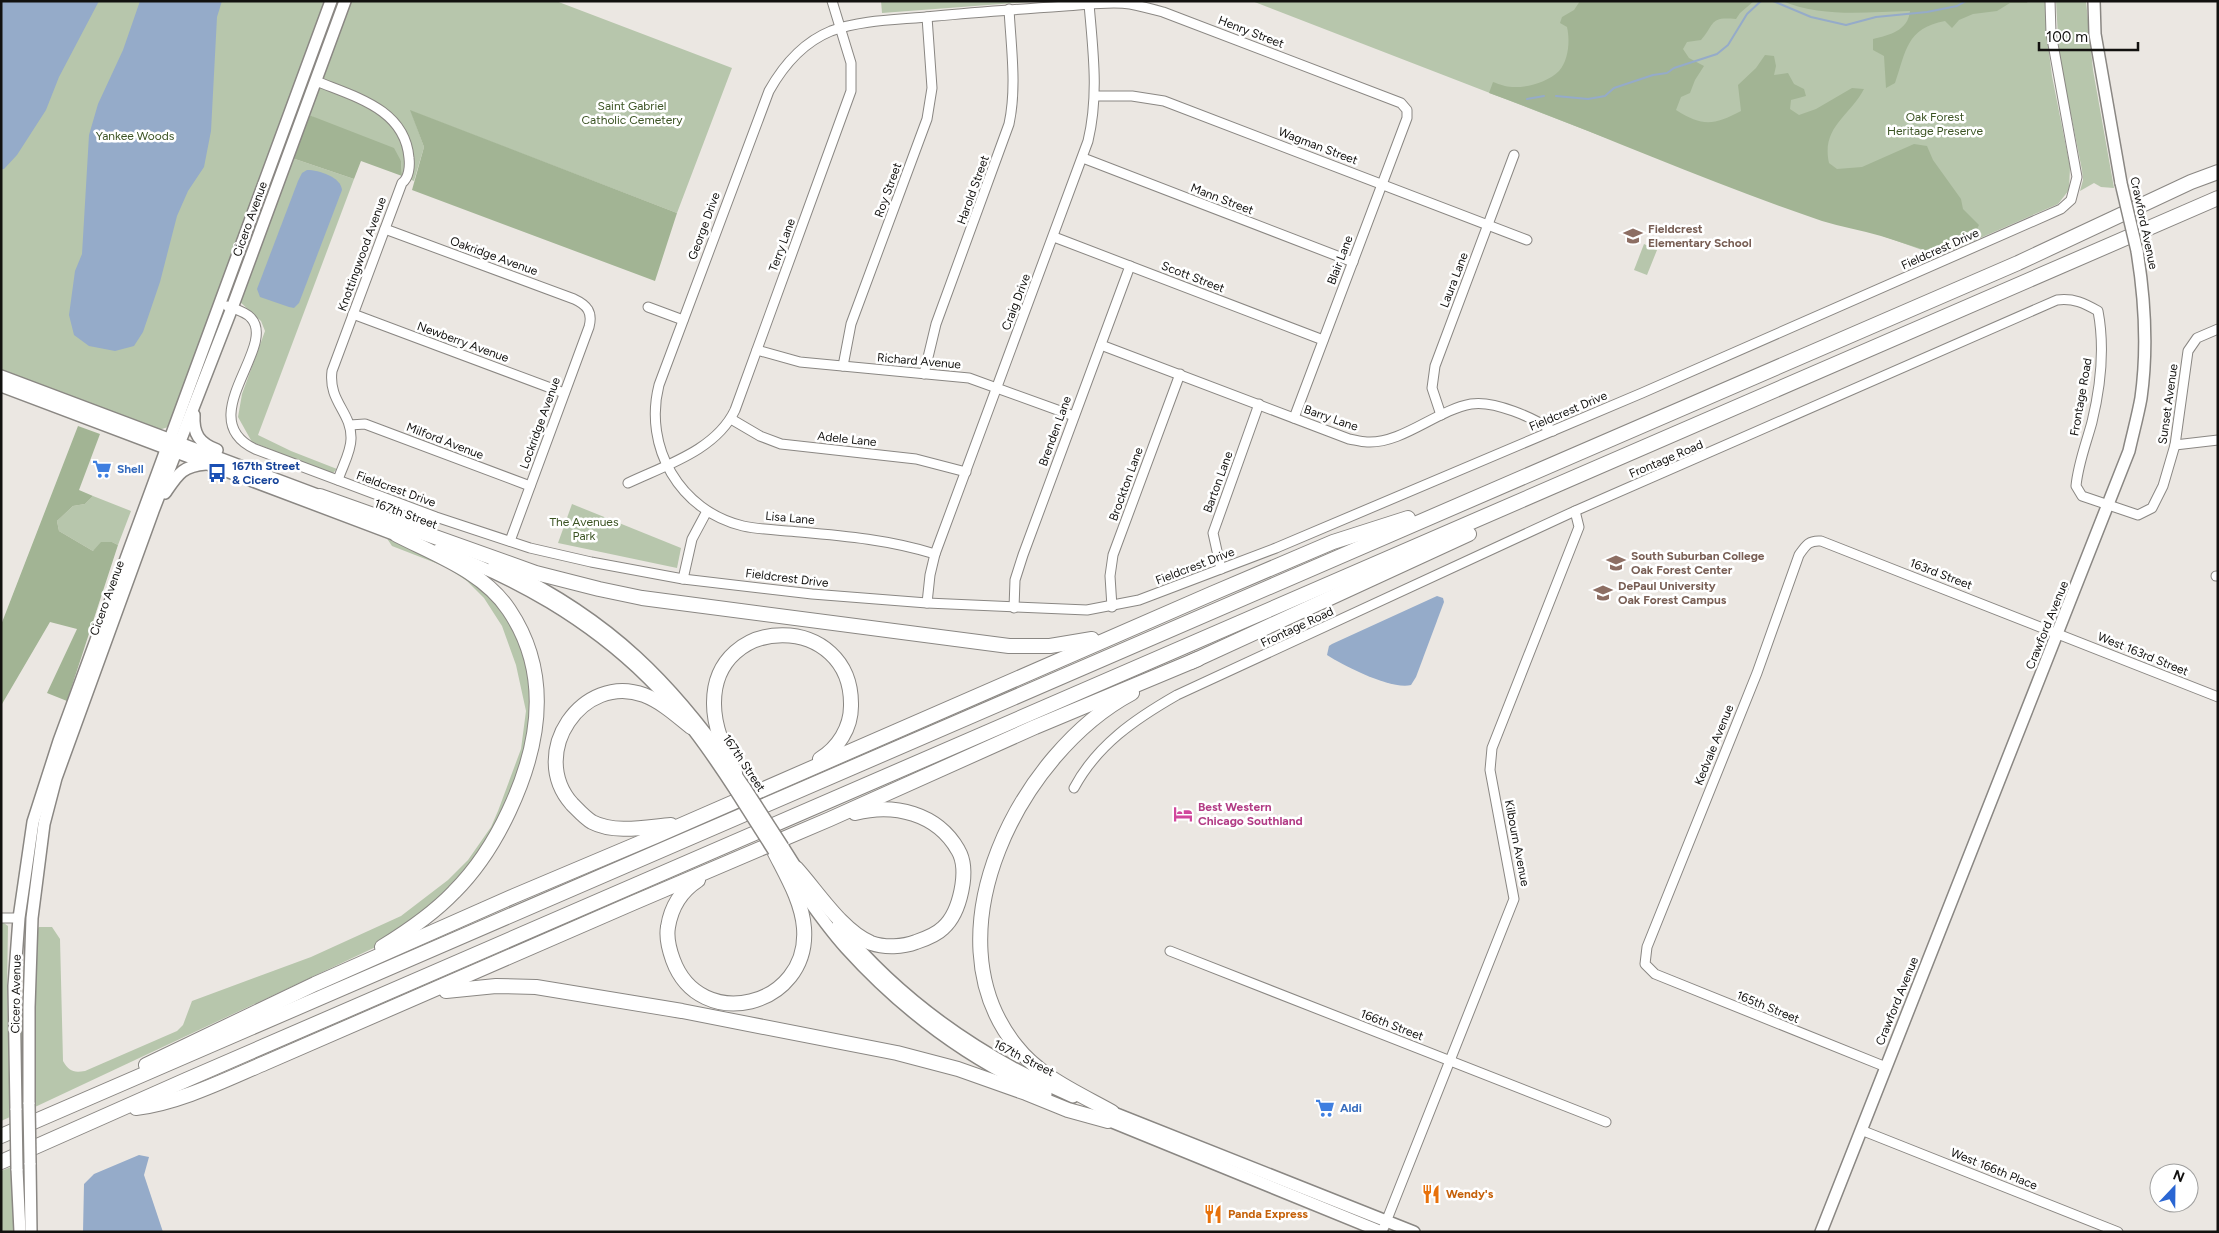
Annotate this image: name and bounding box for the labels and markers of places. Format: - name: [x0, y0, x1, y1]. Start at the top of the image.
- place label: Fieldcrest Elementary School: [1648, 222, 1752, 250]
- school or university icon: Fieldcrest Elementary School: [1622, 225, 1644, 247]
- supermarket icon: Shell: [91, 458, 113, 480]
- place label: 167th Street & Cicero: [232, 459, 300, 487]
- place label: Shell: [117, 462, 144, 476]
- bus stop icon: 167th Street & Cicero: [206, 462, 228, 484]
- place label: South Suburban College Oak Forest Center: [1631, 549, 1765, 577]
- school or university icon: South Suburban College Oak Forest Center: [1605, 552, 1627, 574]
- place label: DePaul University Oak Forest Campus: [1618, 579, 1727, 607]
- school or university icon: DePaul University Oak Forest Campus: [1592, 582, 1614, 604]
- place label: Best Western Chicago Southland: [1198, 800, 1303, 828]
- hotel icon: Best Western Chicago Southland: [1172, 803, 1194, 825]
- supermarket icon: Aldi: [1314, 1097, 1336, 1119]
- place label: Aldi: [1340, 1101, 1362, 1115]
- restaurant icon: Wendy's: [1420, 1183, 1442, 1205]
- place label: Wendy's: [1446, 1187, 1494, 1201]
- restaurant icon: Panda Express: [1202, 1203, 1224, 1225]
- place label: Panda Express: [1228, 1207, 1308, 1221]

